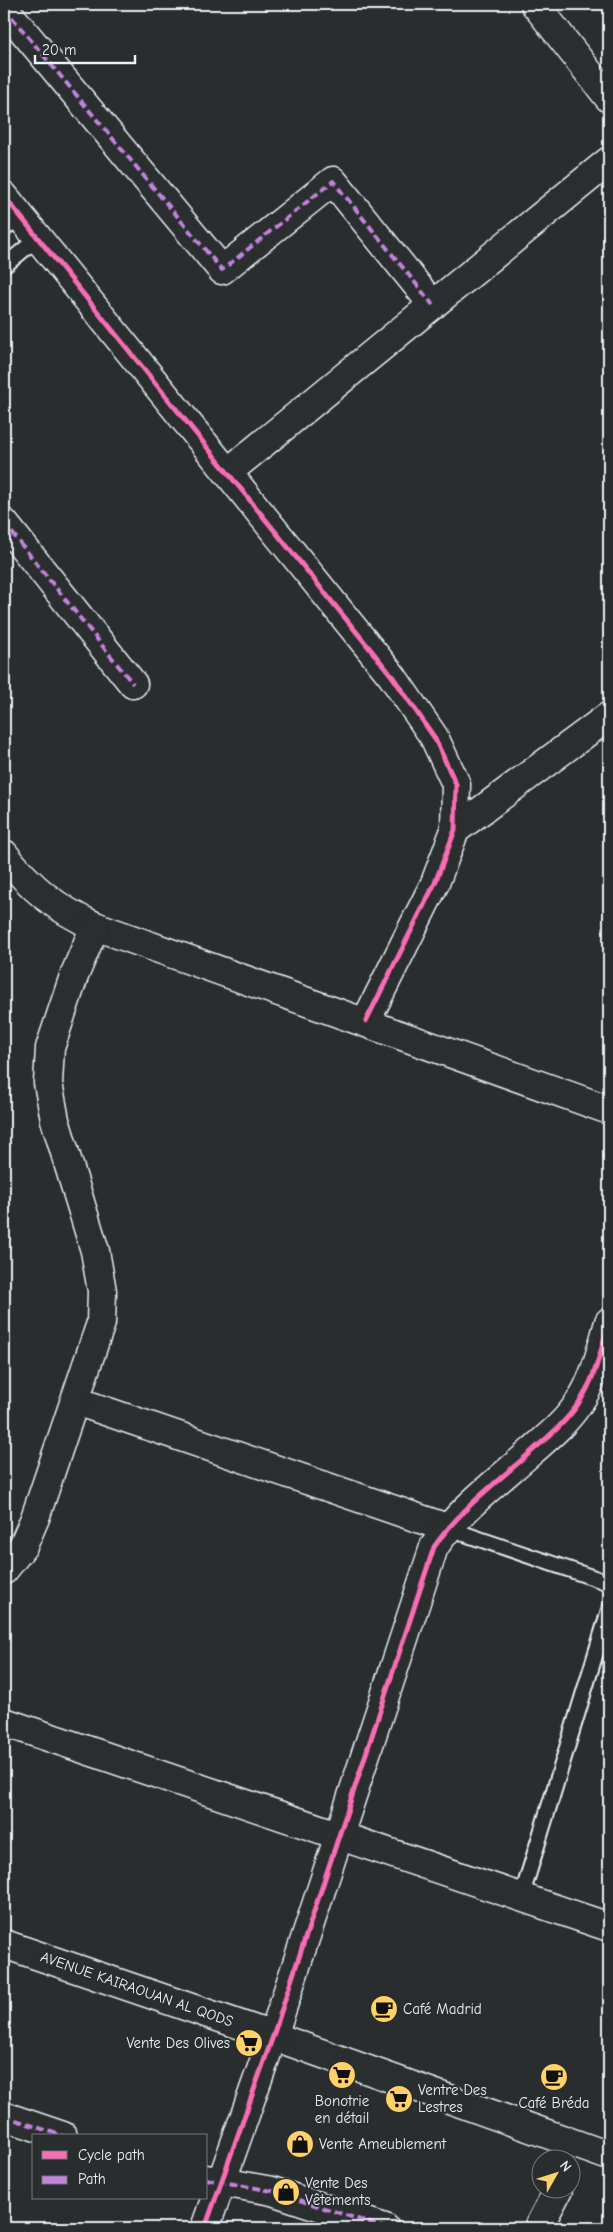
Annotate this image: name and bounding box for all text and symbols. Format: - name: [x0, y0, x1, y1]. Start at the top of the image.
- scale bar: [35, 32, 135, 64]
- text: 20 m: [42, 41, 76, 59]
- street label: AVENUE KAIRAOUAN AL QODS: [38, 1948, 236, 2030]
- cafe icon: Café Madrid: [369, 1994, 399, 2024]
- place label: Café Madrid: [403, 2000, 482, 2018]
- supermarket icon: Vente Des Olives: [234, 2028, 264, 2058]
- place label: Vente Des Olives: [126, 2034, 230, 2052]
- supermarket icon: Bonotrie en détail: [327, 2060, 357, 2090]
- cafe icon: Café Bréda: [539, 2062, 569, 2092]
- place label: Ventre Des Lestres: [418, 2081, 487, 2116]
- supermarket icon: Ventre Des Lestres: [384, 2084, 414, 2114]
- place label: Bonotrie en détail: [315, 2092, 370, 2127]
- place label: Café Bréda: [518, 2094, 590, 2112]
- shop icon: Vente Ameublement: [285, 2129, 315, 2159]
- legend: [32, 2134, 208, 2200]
- place label: Vente Ameublement: [319, 2135, 447, 2153]
- text: Cycle path: [78, 2146, 145, 2164]
- north arrow: [530, 2150, 580, 2200]
- text: N: [556, 2157, 575, 2175]
- text: Path: [78, 2170, 106, 2188]
- place label: Vente Des Vêtements: [305, 2174, 370, 2209]
- shop icon: Vente Des Vêtements: [271, 2177, 301, 2207]

